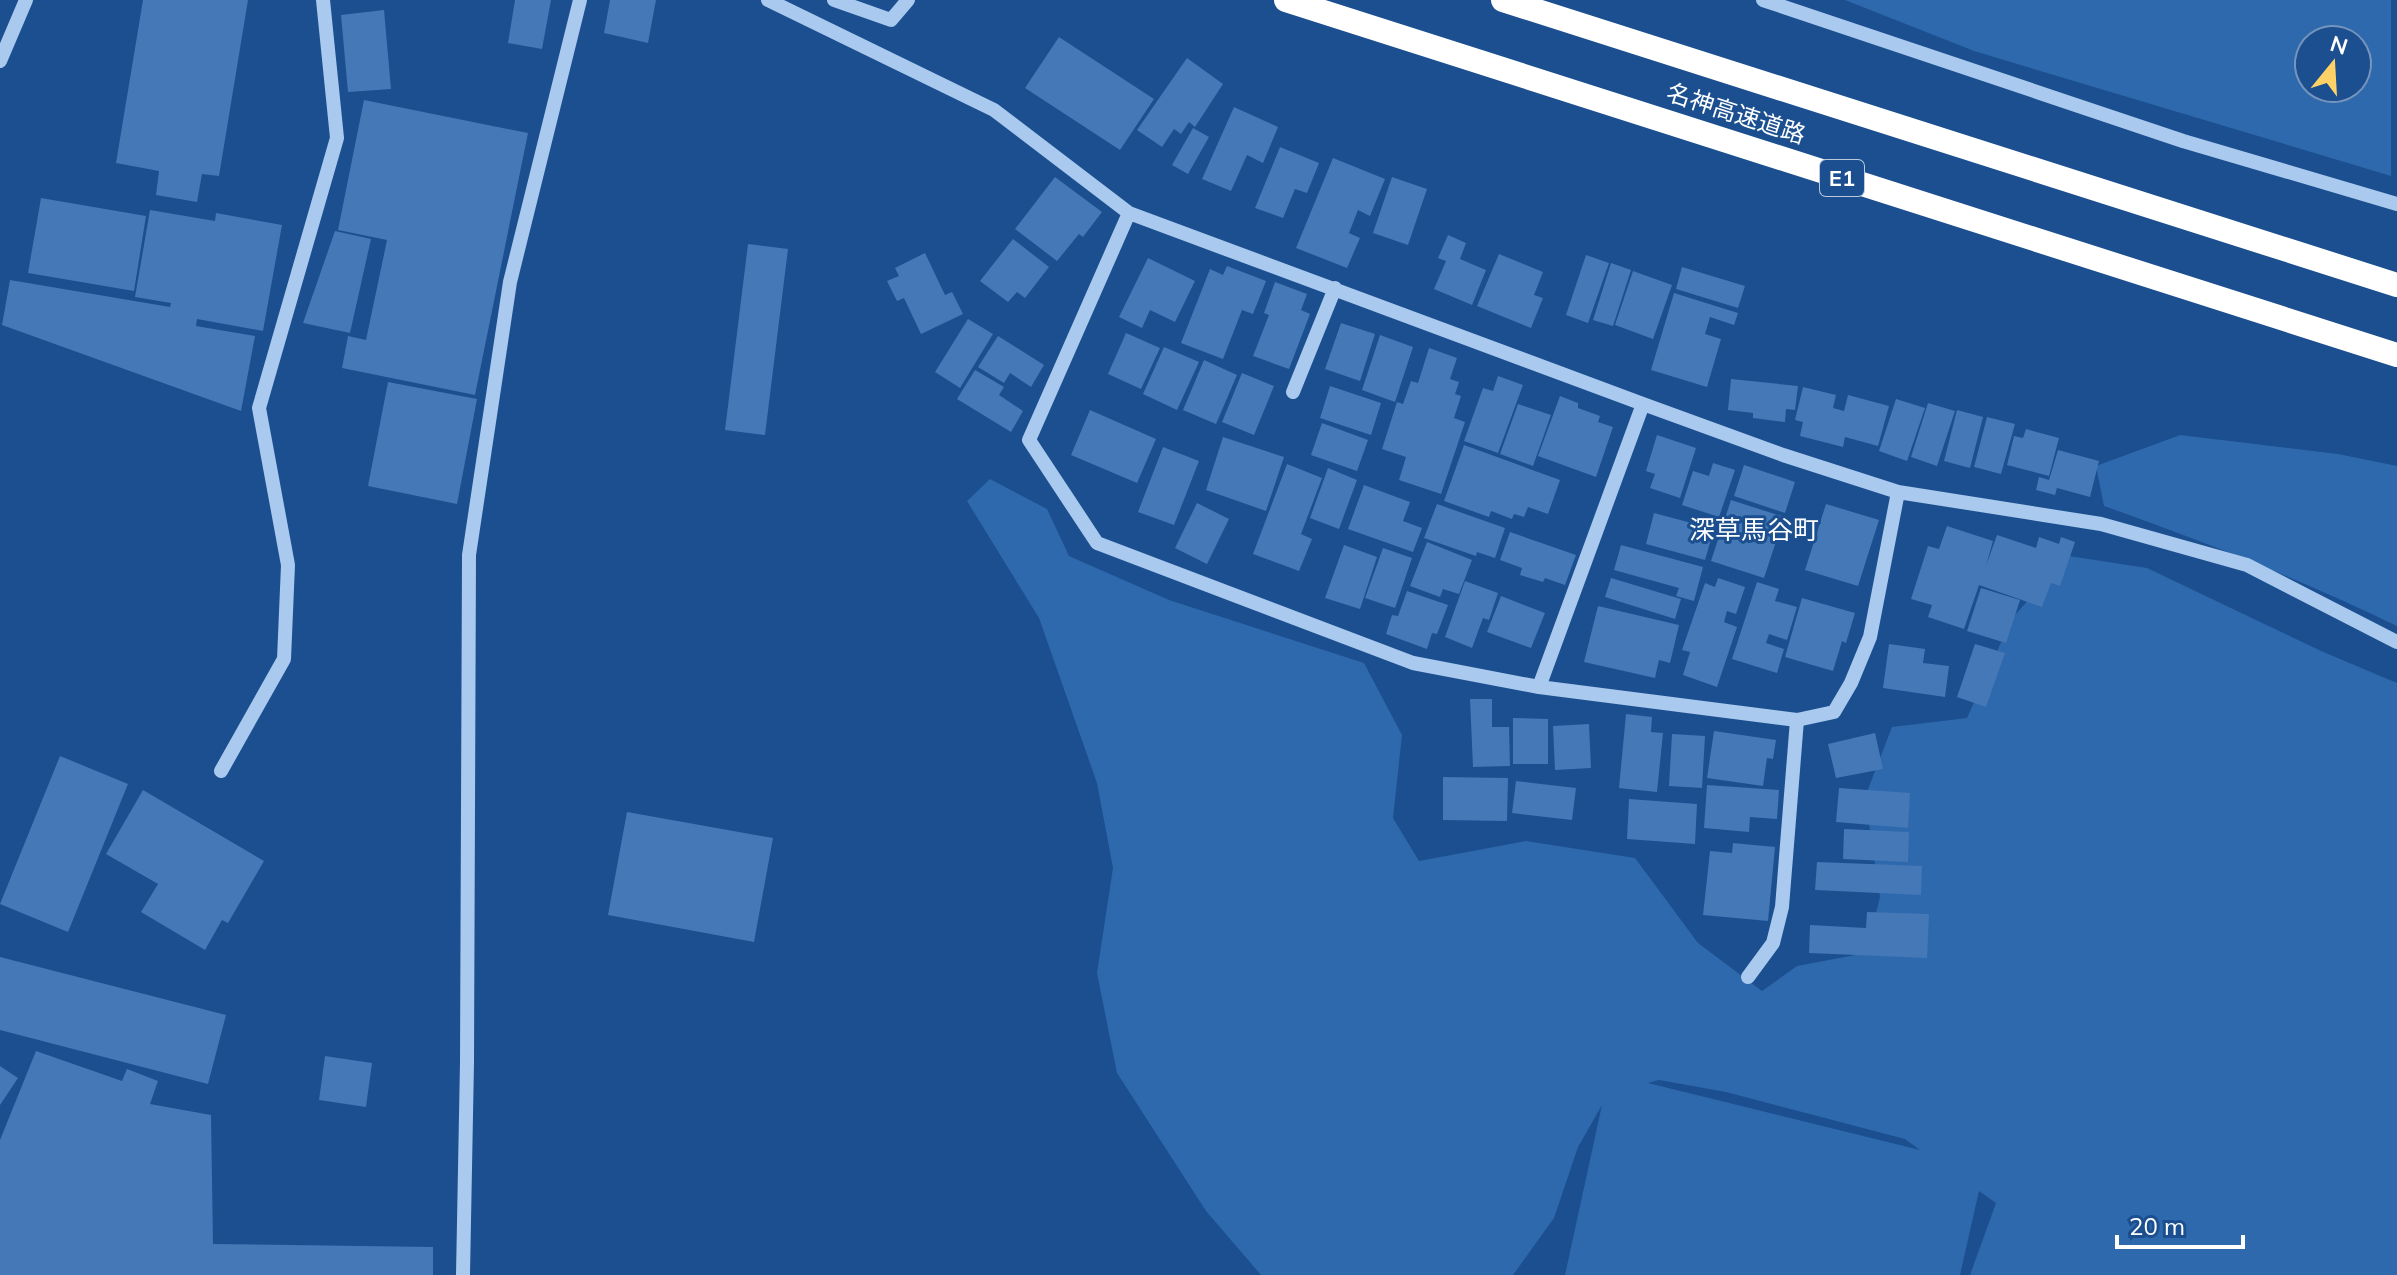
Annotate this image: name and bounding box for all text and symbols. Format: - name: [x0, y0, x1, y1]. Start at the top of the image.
- north arrow: [2293, 24, 2373, 104]
- text: N: [2327, 29, 2351, 61]
- street label: 名神高速道路: [1663, 77, 1809, 150]
- road number: E1: [1820, 160, 1864, 196]
- district label: 深草馬谷町: [1689, 513, 1819, 546]
- scale bar: [2117, 1199, 2243, 1249]
- text: 20 m: [2129, 1211, 2185, 1241]

